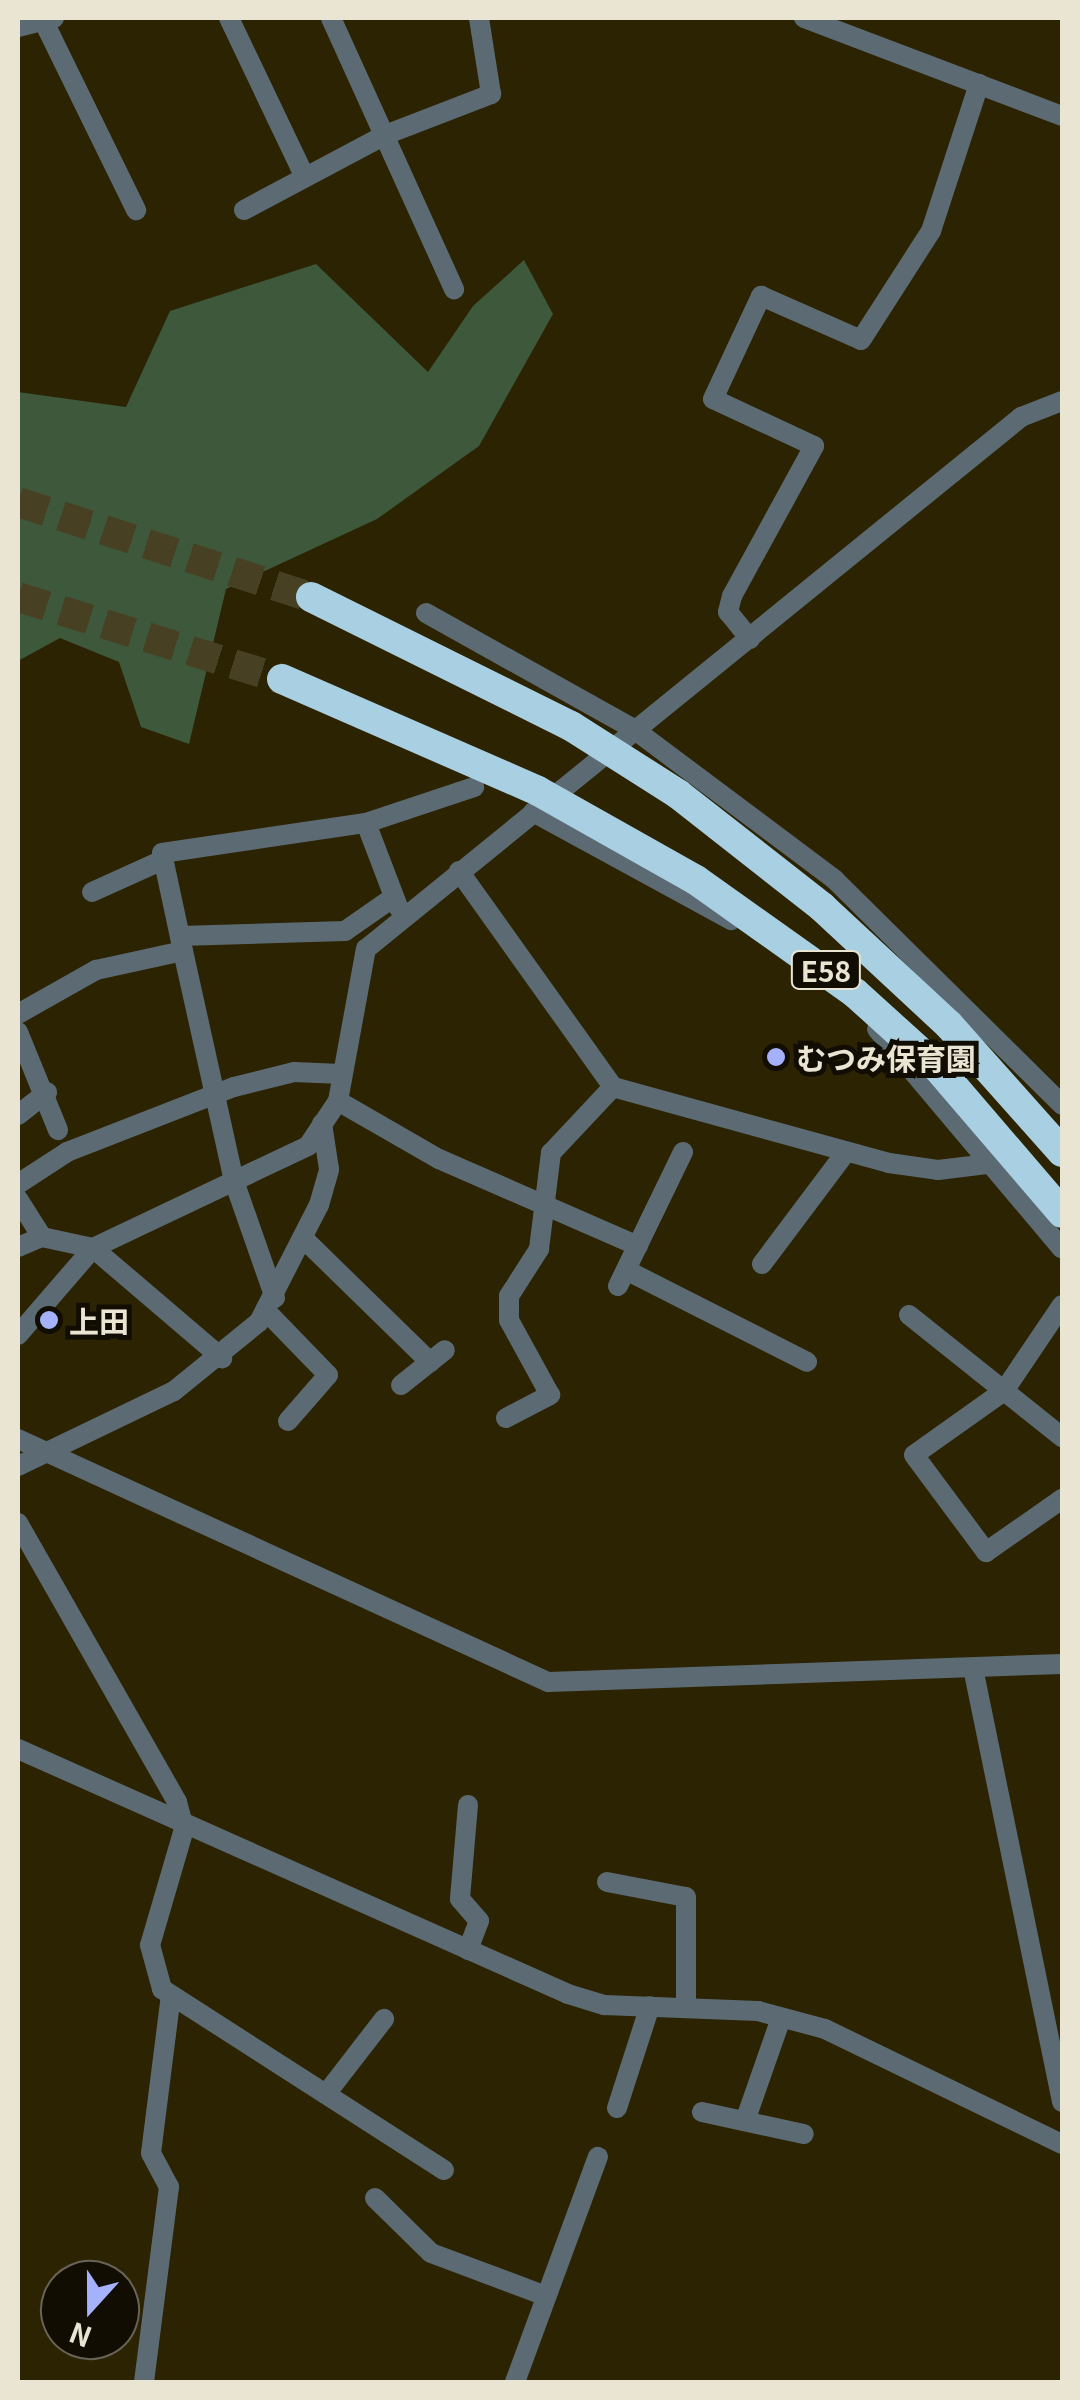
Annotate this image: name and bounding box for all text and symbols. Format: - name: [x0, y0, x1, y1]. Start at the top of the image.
- road number: E58: [788, 947, 864, 993]
- place label: むつみ保育園: [796, 1039, 976, 1075]
- marker: むつみ保育園: [765, 1046, 787, 1068]
- place label: 上田: [69, 1302, 129, 1338]
- marker: 上田: [38, 1309, 60, 1331]
- north arrow: [40, 2260, 140, 2360]
- text: N: [63, 2314, 97, 2359]

